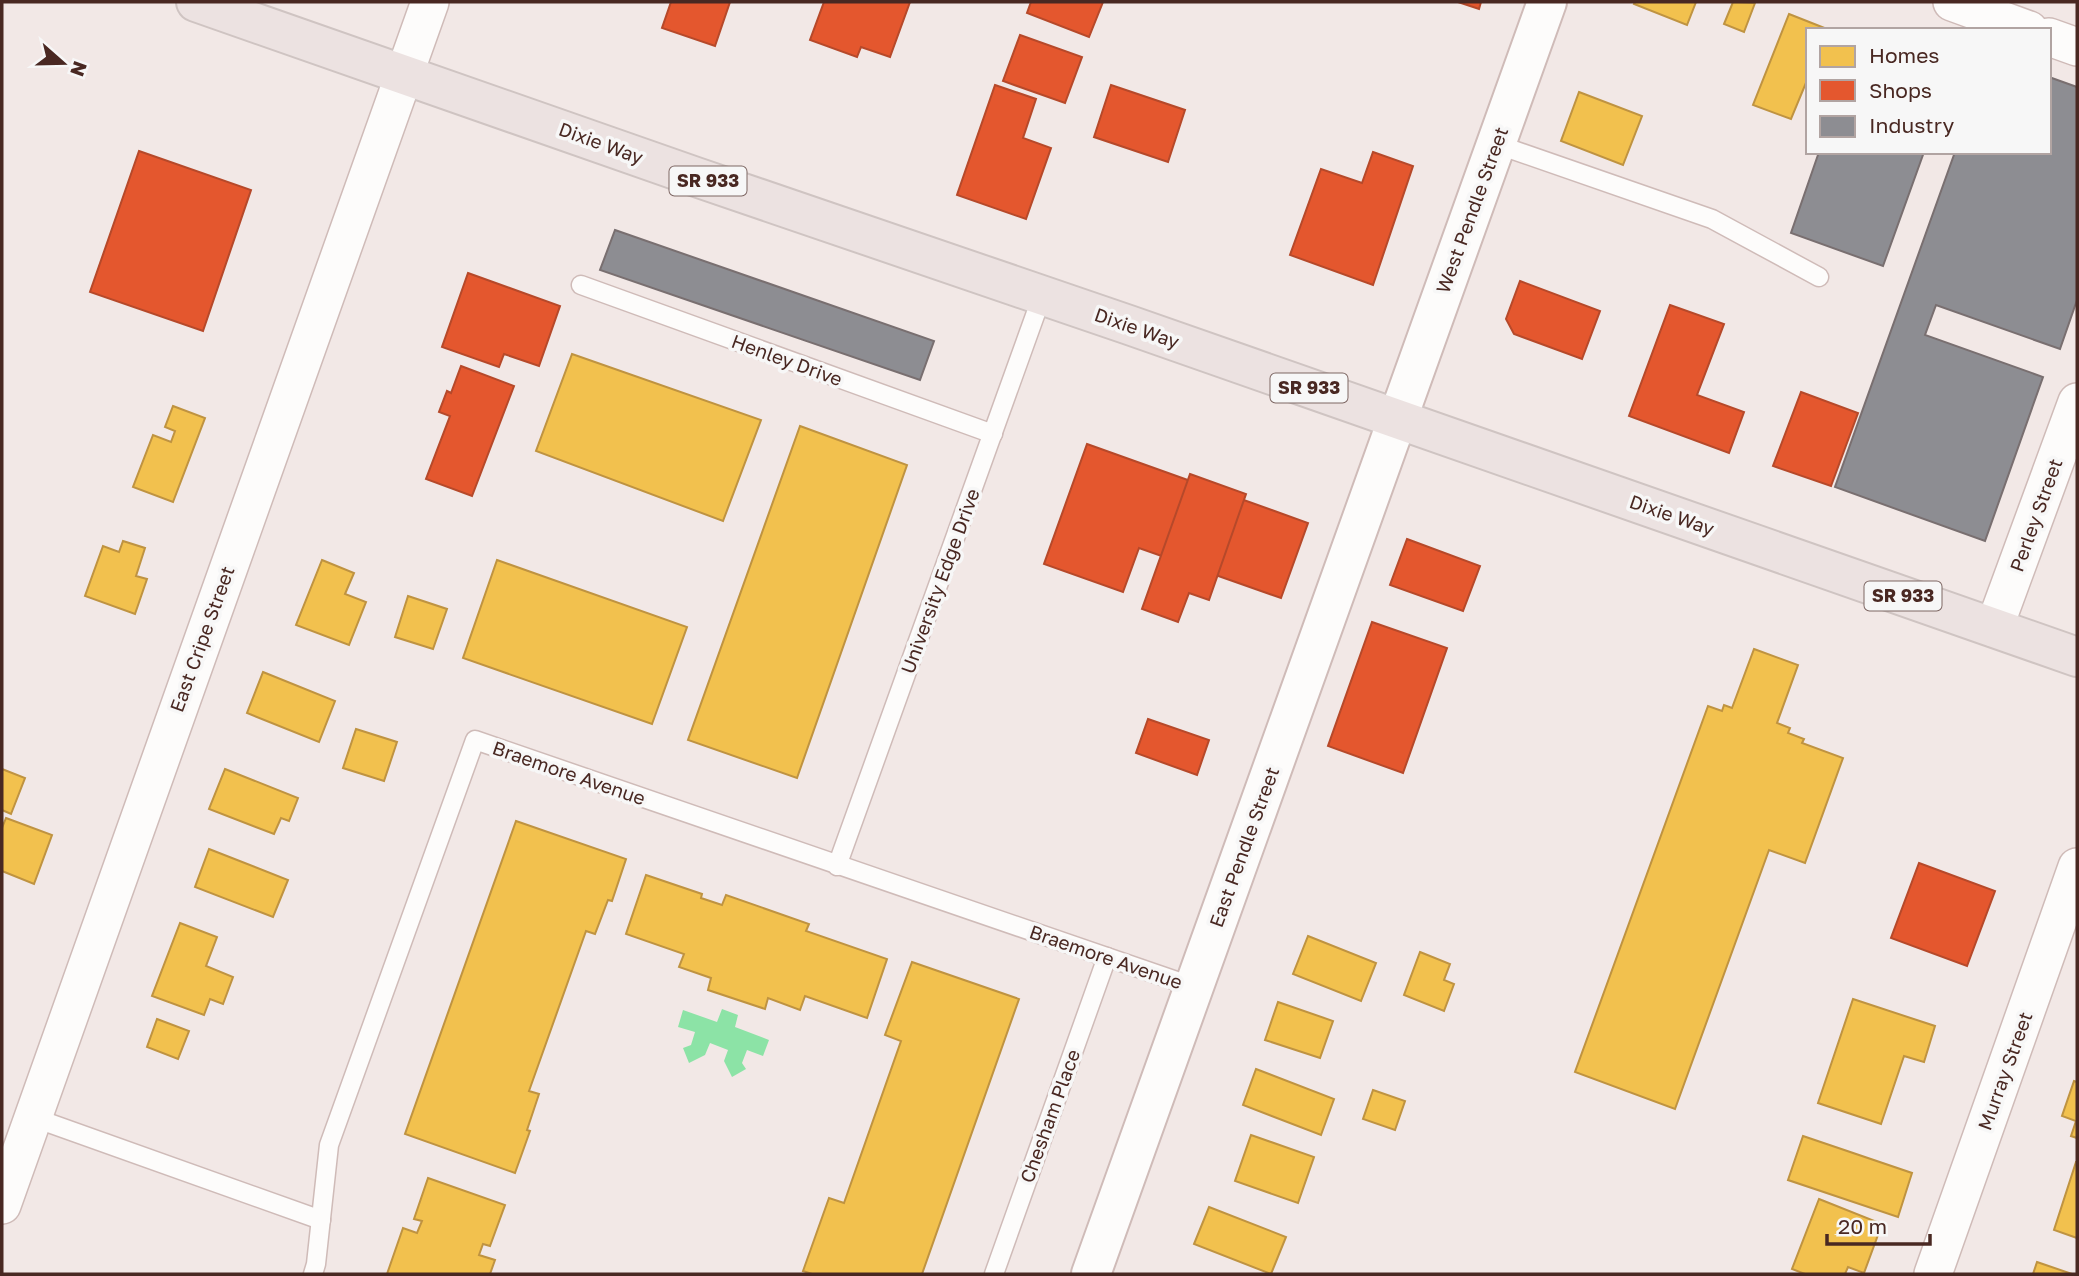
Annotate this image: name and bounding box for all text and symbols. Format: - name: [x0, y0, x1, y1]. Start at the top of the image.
- north arrow: [28, 28, 98, 98]
- legend: [1806, 28, 2051, 154]
- text: Homes: [1869, 42, 1939, 68]
- text: N: [66, 58, 93, 80]
- text: Shops: [1869, 77, 1932, 103]
- text: Industry: [1869, 112, 1954, 138]
- street label: Dixie Way: [556, 117, 647, 169]
- street label: West Pendle Street: [1431, 123, 1512, 296]
- road number: SR 933: [670, 166, 746, 196]
- street label: Dixie Way: [1092, 302, 1183, 353]
- street label: Henley Drive: [729, 329, 846, 390]
- road number: SR 933: [1270, 374, 1348, 402]
- street label: Perley Street: [2004, 455, 2067, 575]
- street label: University Edge Drive: [895, 485, 984, 677]
- street label: Dixie Way: [1627, 489, 1718, 540]
- street label: East Cripe Street: [164, 563, 239, 715]
- road number: SR 933: [1864, 582, 1941, 610]
- street label: Braemore Avenue: [490, 736, 649, 809]
- street label: East Pendle Street: [1204, 763, 1283, 930]
- street label: Braemore Avenue: [1027, 920, 1186, 993]
- street label: Murray Street: [1972, 1008, 2037, 1133]
- street label: Chesham Place: [1015, 1046, 1084, 1186]
- scale bar: [1827, 1202, 1930, 1246]
- text: 20 m: [1838, 1213, 1887, 1239]

